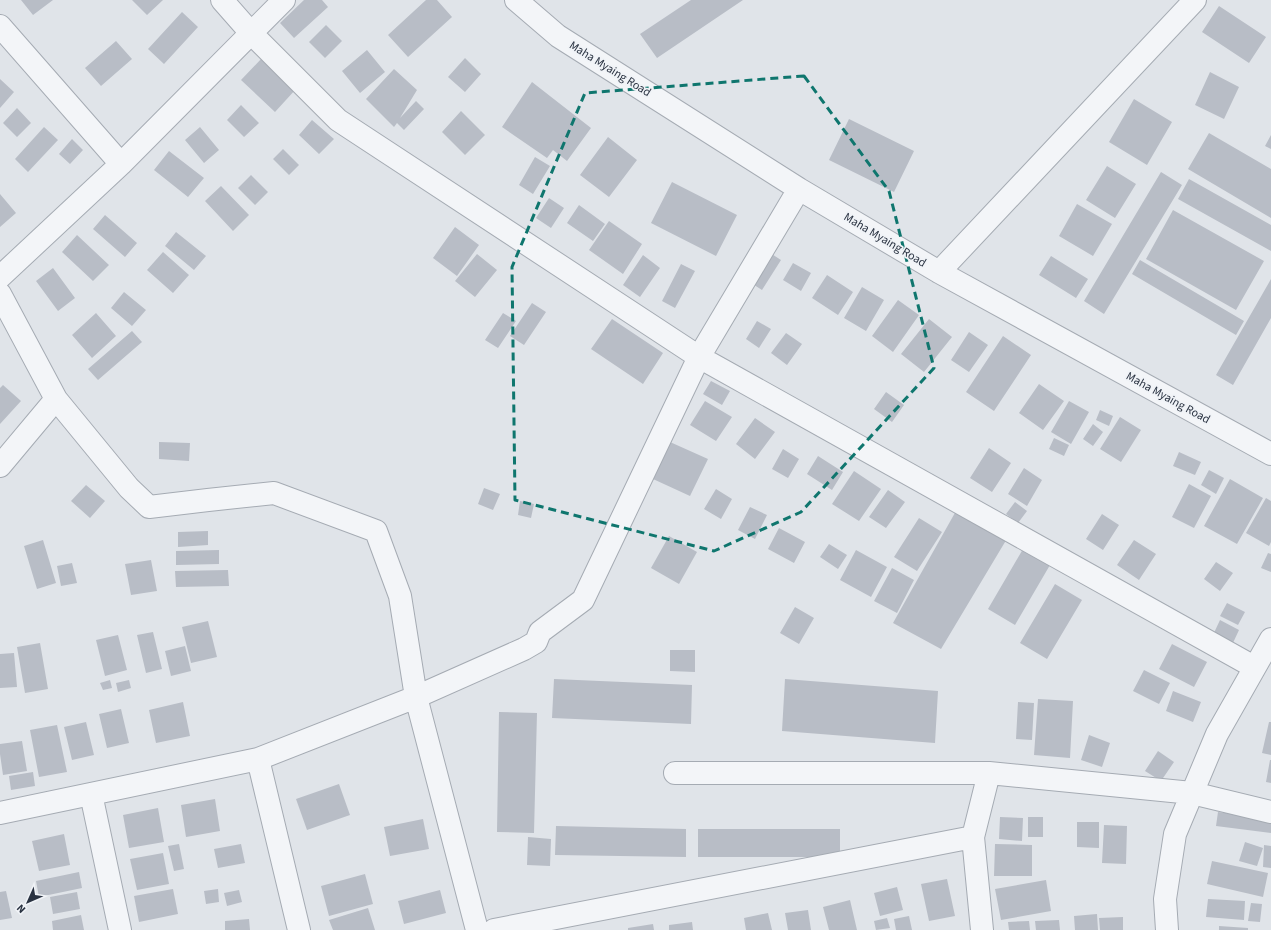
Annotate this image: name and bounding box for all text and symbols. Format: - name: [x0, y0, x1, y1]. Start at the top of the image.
- street label: Maha Myaing Road: [566, 37, 654, 101]
- street label: Maha Myaing Road: [841, 209, 929, 271]
- street label: Maha Myaing Road: [1123, 368, 1213, 428]
- north arrow: [8, 882, 48, 922]
- text: N: [13, 901, 29, 917]

